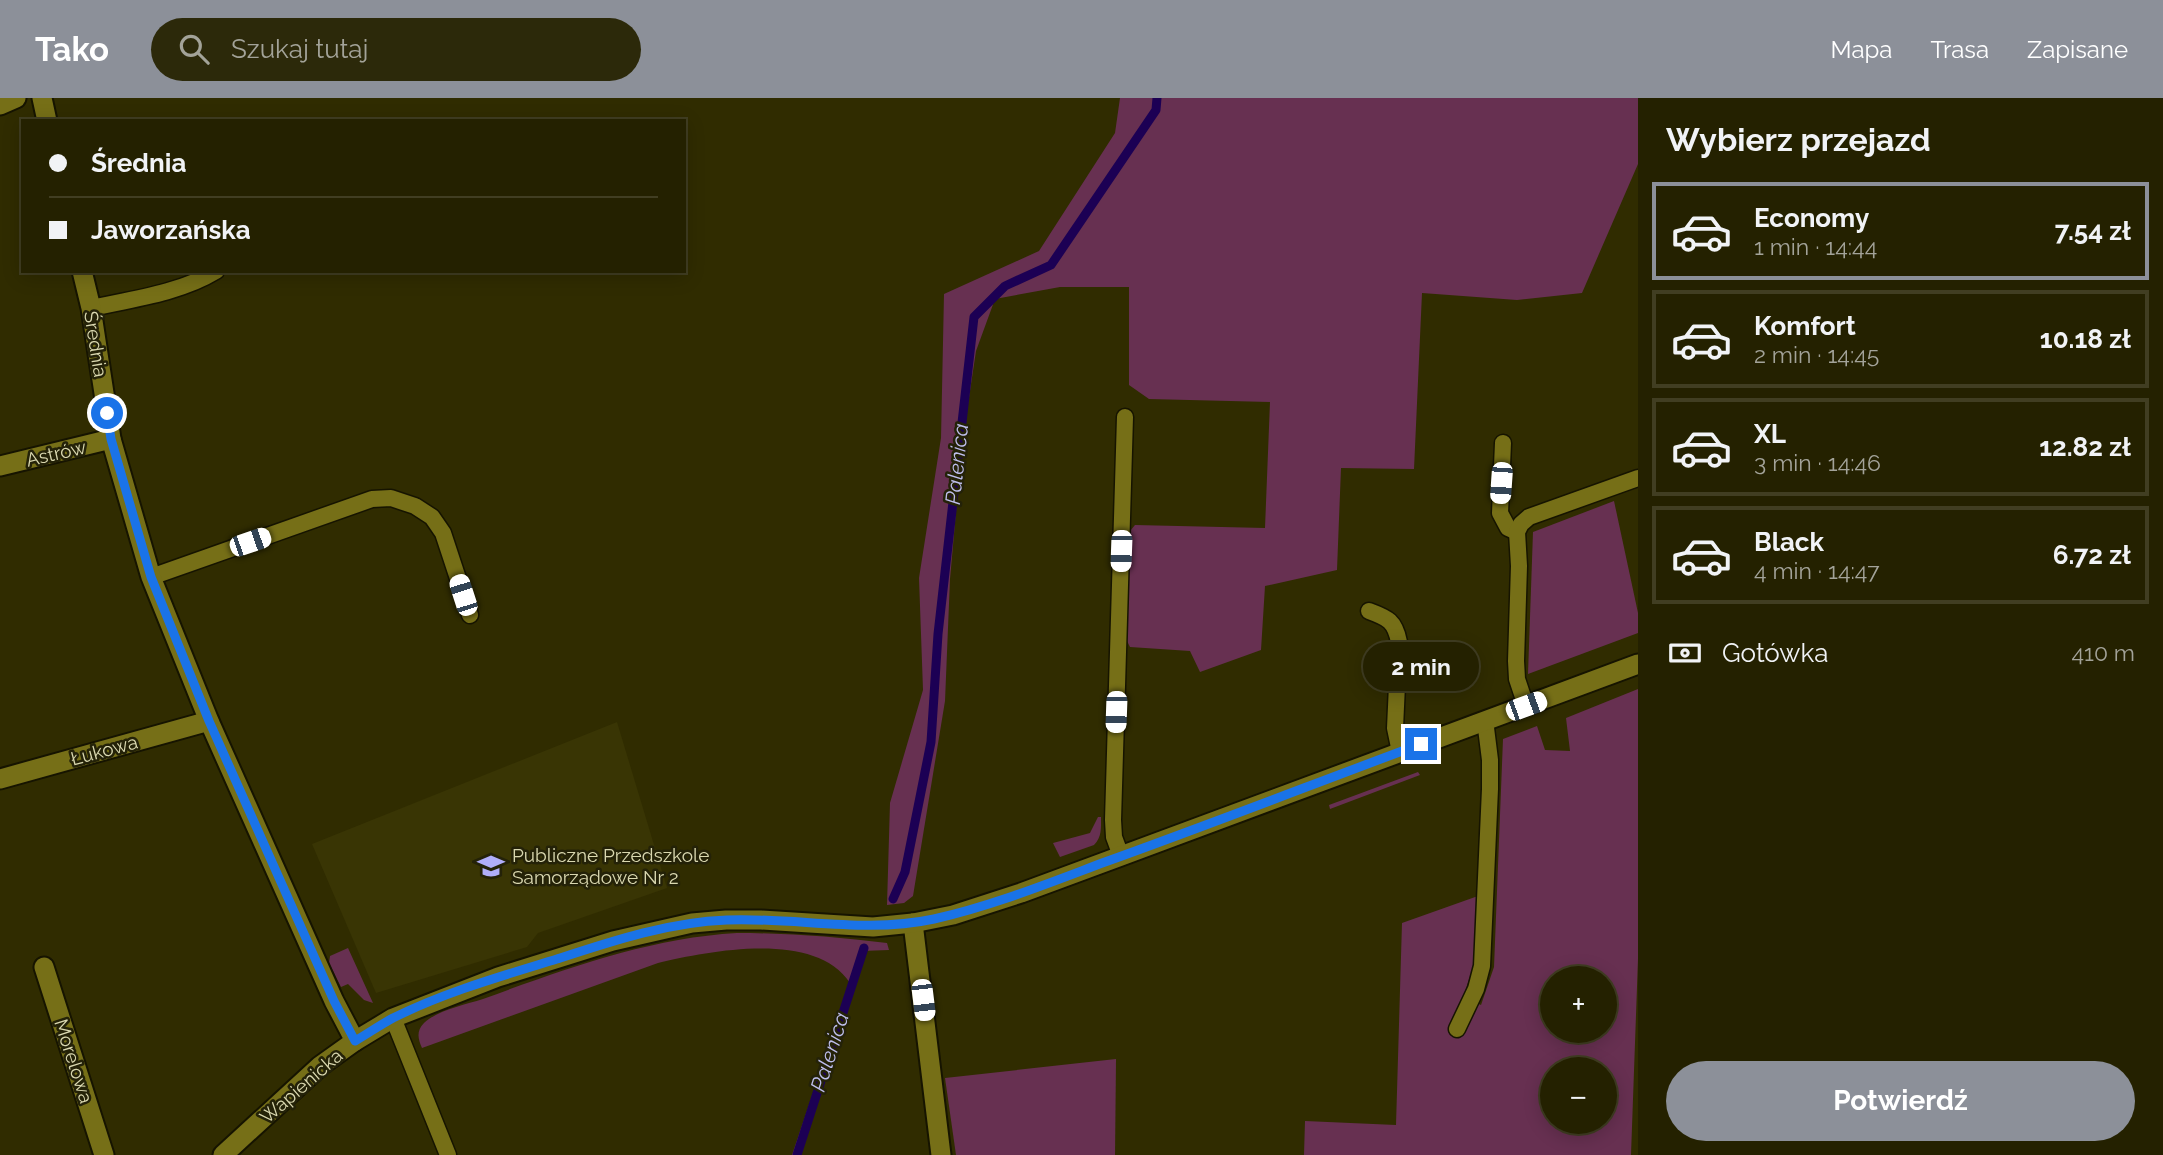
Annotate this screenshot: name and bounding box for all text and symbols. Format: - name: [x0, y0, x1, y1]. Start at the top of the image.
- search box: [151, 18, 641, 81]
- text: Tako: [35, 30, 109, 69]
- icon: search: [175, 30, 213, 68]
- text: Szukaj tutaj: [231, 34, 368, 64]
- text: Mapa: [1831, 35, 1892, 64]
- text: Trasa: [1930, 35, 1989, 64]
- text: Zapisane: [2027, 35, 2128, 64]
- text: Wybierz przejazd: [1666, 121, 1931, 158]
- text: Średnia: [91, 148, 186, 178]
- icon: car: [1670, 200, 1733, 263]
- text: Economy: [1754, 203, 1869, 233]
- text: Jaworzańska: [91, 215, 251, 245]
- text: 7.54 zł: [2055, 216, 2131, 246]
- text: 1 min · 14:44: [1754, 233, 1877, 260]
- icon: car: [1670, 308, 1733, 371]
- street label: Średnia: [80, 309, 112, 379]
- text: Komfort: [1754, 311, 1856, 341]
- text: 10.18 zł: [2040, 324, 2131, 354]
- text: 2 min · 14:45: [1754, 341, 1879, 368]
- route start: [91, 397, 123, 429]
- icon: car: [1670, 416, 1733, 479]
- text: XL: [1754, 419, 1786, 449]
- water label: Palenica: [940, 422, 973, 506]
- text: 12.82 zł: [2039, 432, 2131, 462]
- street label: Astrów: [24, 435, 89, 471]
- text: 3 min · 14:46: [1754, 449, 1881, 476]
- car: [1490, 461, 1513, 505]
- icon: car: [1670, 524, 1733, 587]
- car: [227, 525, 274, 559]
- text: Black: [1754, 527, 1824, 557]
- car: [1110, 530, 1133, 572]
- text: 6.72 zł: [2053, 540, 2131, 570]
- text: 4 min · 14:47: [1754, 557, 1880, 584]
- car: [447, 572, 480, 618]
- icon: cash: [1666, 634, 1704, 672]
- text: Gotówka: [1722, 638, 1828, 668]
- text: 410 m: [2072, 639, 2135, 666]
- callout: 2 min: [1363, 642, 1479, 692]
- text: 2 min: [1391, 653, 1451, 680]
- car: [1503, 689, 1550, 723]
- car: [1105, 691, 1128, 733]
- route end: [1405, 728, 1437, 760]
- street label: Łukowa: [68, 731, 140, 769]
- place label: Publiczne Przedszkole Samorządowe Nr 2: [512, 844, 709, 888]
- school or university icon: Publiczne Przedszkole Samorządowe Nr 2: [476, 851, 506, 881]
- map controls: [1540, 966, 1617, 1134]
- button: +: [1540, 966, 1617, 1043]
- car: [911, 978, 936, 1022]
- water label: Palenica: [805, 1009, 854, 1094]
- street label: Morelowa: [50, 1016, 98, 1106]
- street label: Wapienicka: [255, 1044, 347, 1128]
- button: −: [1540, 1057, 1617, 1134]
- button: Potwierdź: [1666, 1061, 2135, 1141]

